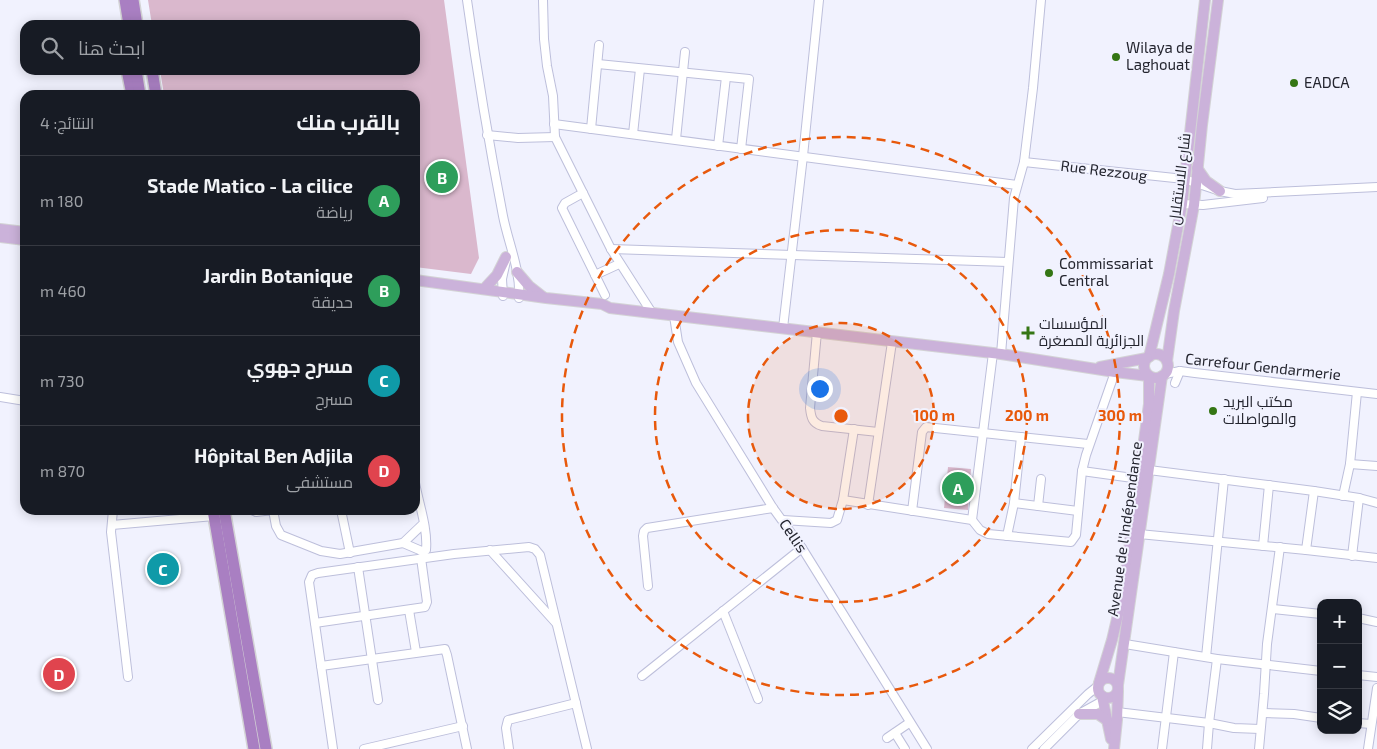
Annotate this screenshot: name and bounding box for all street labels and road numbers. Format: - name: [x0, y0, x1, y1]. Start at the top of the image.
- street label: شارع الاستقلال: [1164, 132, 1197, 226]
- street label: Rue Rezzoug: [1060, 156, 1149, 184]
- street label: Carrefour Gendarmerie: [1184, 349, 1342, 383]
- street label: Avenue de l'Indépendance: [1103, 440, 1145, 617]
- street label: Cellis: [776, 515, 812, 556]

